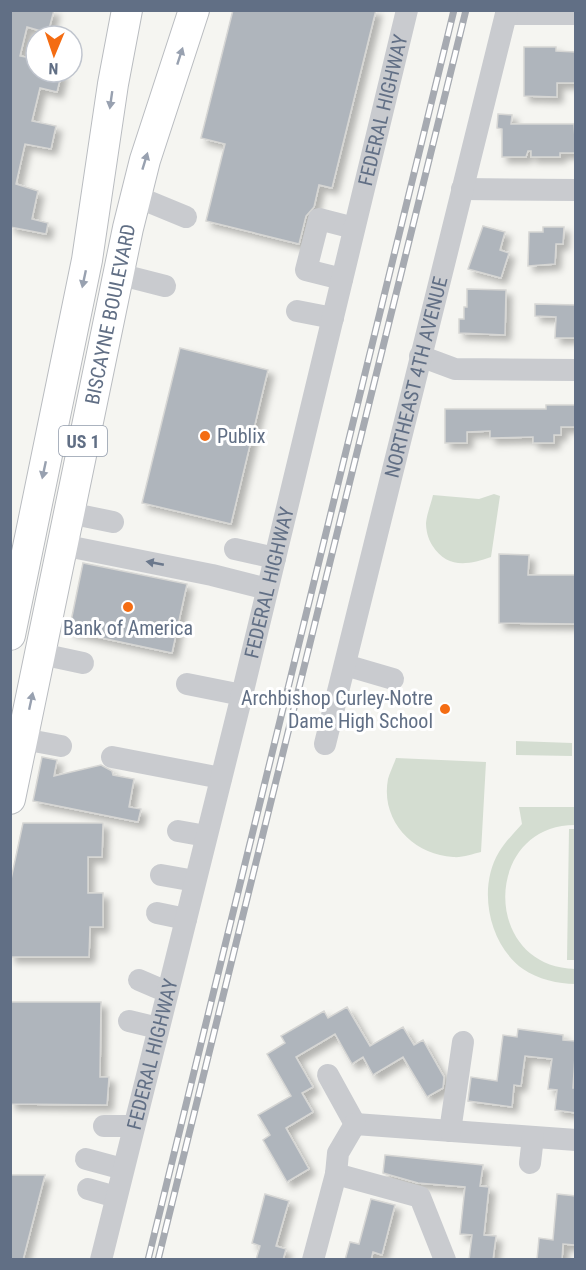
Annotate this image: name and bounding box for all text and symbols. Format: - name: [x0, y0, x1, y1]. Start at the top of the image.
- north arrow: [24, 24, 84, 84]
- street label: FEDERAL HIGHWAY: [353, 32, 413, 188]
- one-way arrow: [176, 47, 185, 65]
- text: N: [48, 59, 59, 78]
- one-way arrow: [106, 91, 115, 110]
- one-way arrow: [141, 152, 150, 170]
- street label: BISCAYNE BOULEVARD: [80, 222, 140, 406]
- one-way arrow: [78, 270, 88, 288]
- street label: NORTHEAST 4TH AVENUE: [379, 274, 452, 480]
- place label: Publix: [217, 424, 266, 448]
- road number: US 1: [59, 426, 107, 456]
- marker: Publix: [198, 429, 212, 443]
- one-way arrow: [39, 461, 49, 479]
- street label: FEDERAL HIGHWAY: [239, 504, 299, 661]
- one-way arrow: [145, 558, 164, 567]
- marker: Bank of America: [121, 600, 135, 614]
- place label: Bank of America: [63, 616, 193, 640]
- place label: Archbishop Curley-Notre Dame High School: [241, 686, 433, 733]
- one-way arrow: [27, 691, 36, 710]
- marker: Archbishop Curley-Notre Dame High School: [438, 702, 452, 716]
- street label: FEDERAL HIGHWAY: [122, 976, 183, 1132]

